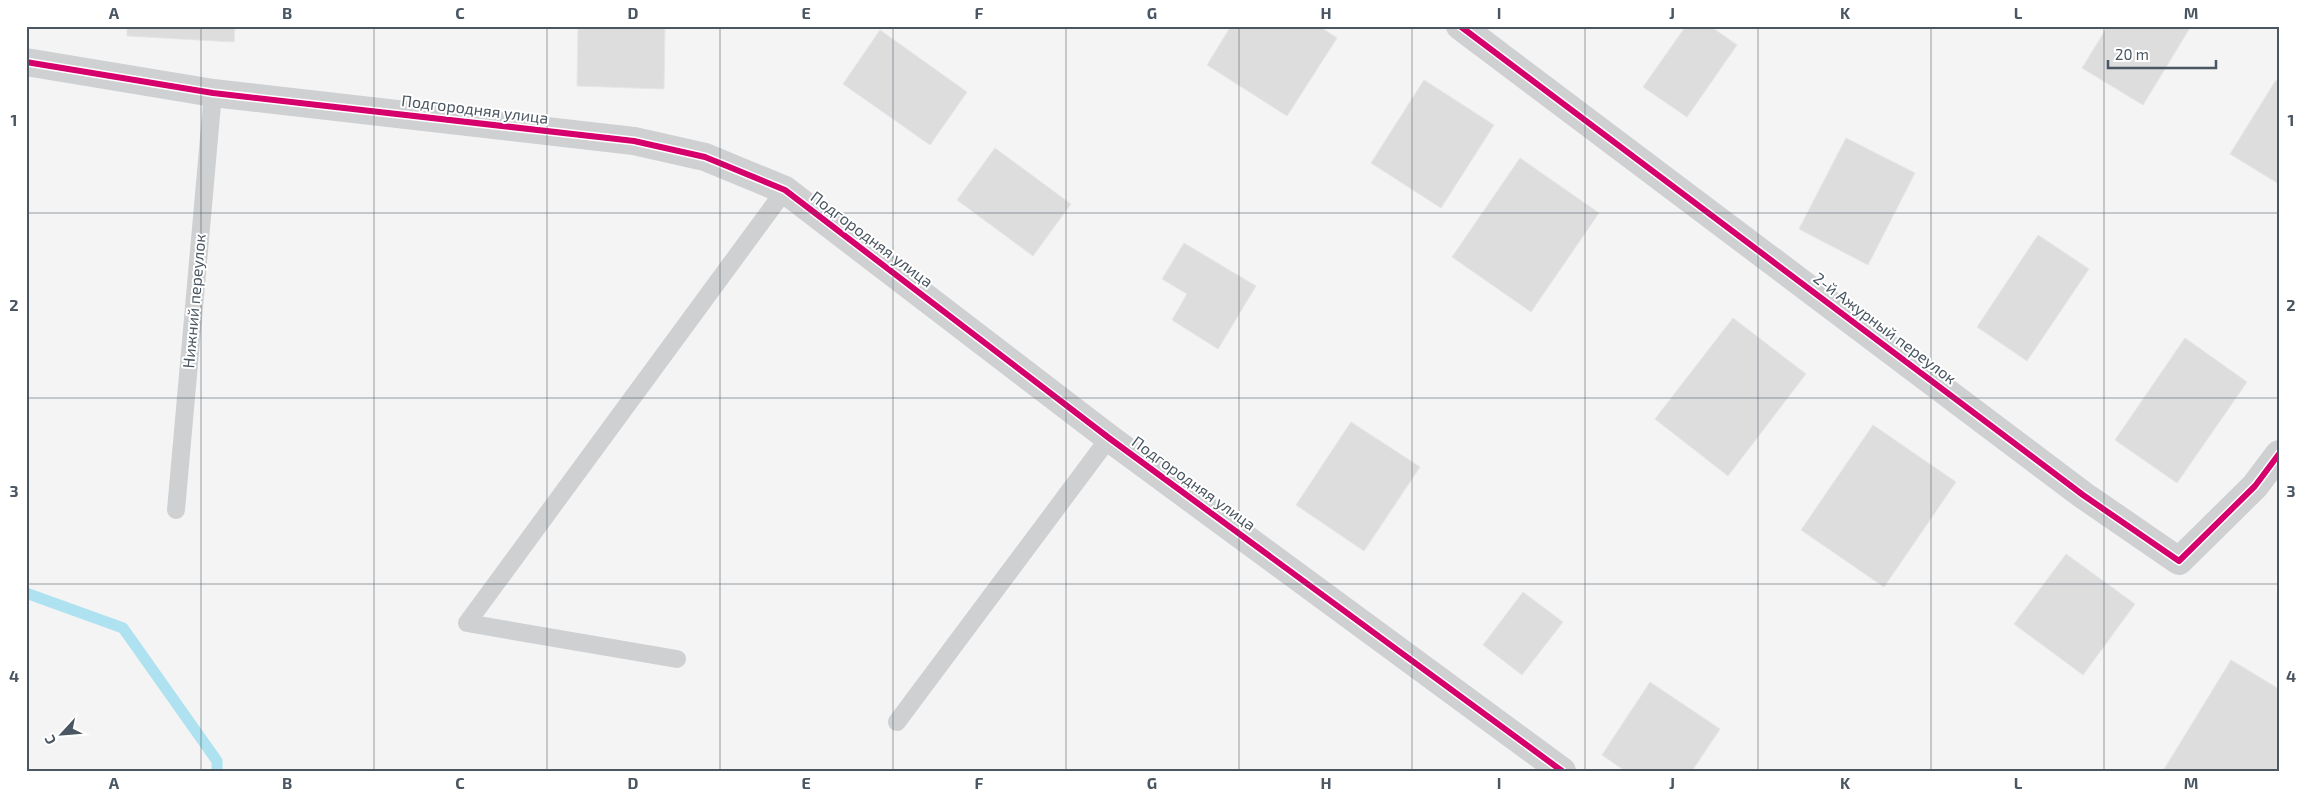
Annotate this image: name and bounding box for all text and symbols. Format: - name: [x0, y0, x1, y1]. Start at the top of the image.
- text: A: [109, 3, 120, 22]
- text: B: [282, 3, 292, 22]
- text: C: [455, 3, 465, 22]
- text: D: [628, 3, 639, 22]
- text: E: [801, 3, 811, 22]
- text: F: [975, 3, 984, 22]
- text: G: [1147, 3, 1157, 22]
- text: H: [1320, 3, 1332, 22]
- text: I: [1497, 3, 1501, 22]
- text: J: [1669, 3, 1675, 22]
- text: K: [1840, 3, 1851, 22]
- text: L: [2014, 3, 2023, 22]
- text: M: [2184, 3, 2198, 22]
- scale bar: [2108, 38, 2215, 70]
- text: 20 m: [2115, 45, 2149, 63]
- street label: Подгородняя улица: [400, 90, 550, 128]
- text: 1: [11, 110, 17, 129]
- text: 1: [2288, 110, 2294, 129]
- street label: Подгородняя улица: [807, 186, 937, 292]
- street label: Нижний переулок: [178, 233, 210, 369]
- street label: 2-й Ажурный переулок: [1810, 268, 1961, 389]
- text: 2: [9, 295, 19, 314]
- text: 2: [2286, 295, 2296, 314]
- street label: Подгородняя улица: [1128, 431, 1260, 535]
- text: 3: [9, 481, 19, 500]
- text: 3: [2286, 481, 2296, 500]
- text: 4: [9, 666, 19, 685]
- text: 4: [2286, 666, 2296, 685]
- north arrow: [38, 710, 88, 760]
- text: С: [40, 732, 59, 747]
- text: A: [109, 773, 120, 792]
- text: B: [282, 773, 292, 792]
- text: C: [455, 773, 465, 792]
- text: D: [628, 773, 639, 792]
- text: E: [801, 773, 811, 792]
- text: F: [975, 773, 984, 792]
- text: G: [1147, 773, 1157, 792]
- text: H: [1320, 773, 1332, 792]
- text: I: [1497, 773, 1501, 792]
- text: J: [1669, 773, 1675, 792]
- text: K: [1840, 773, 1851, 792]
- text: L: [2014, 773, 2023, 792]
- text: M: [2184, 773, 2198, 792]

